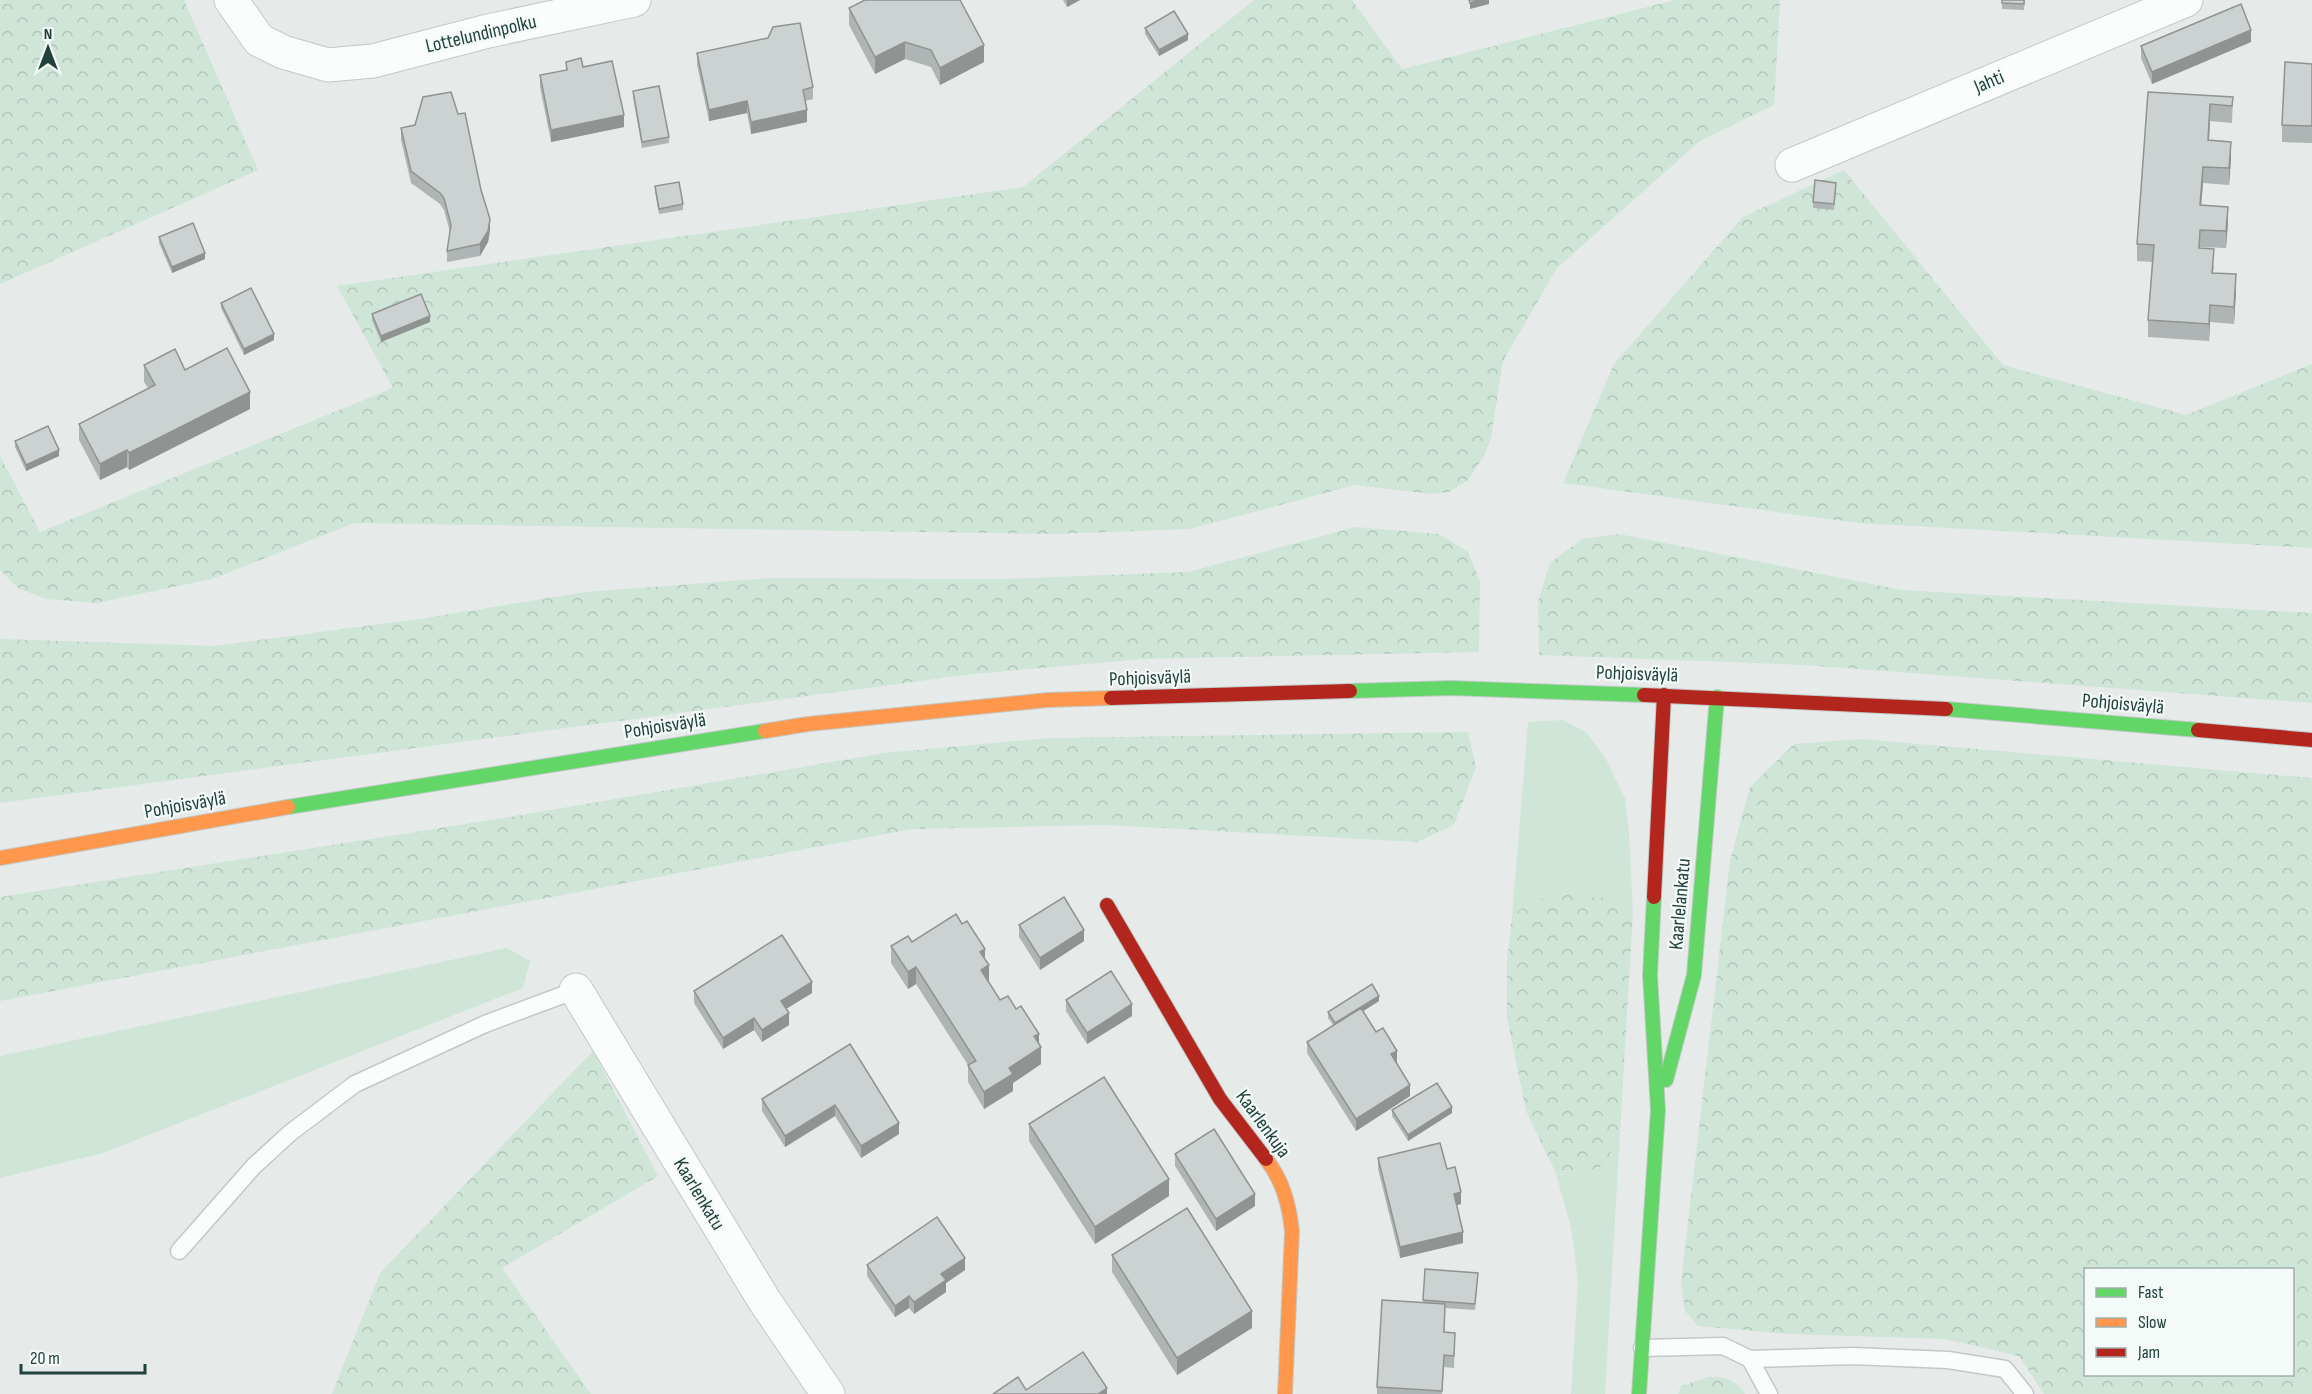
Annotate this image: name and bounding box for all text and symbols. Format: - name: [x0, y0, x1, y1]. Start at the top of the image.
- street label: Lottelundinpolku: [423, 10, 539, 58]
- north arrow: [18, 18, 78, 78]
- text: N: [44, 25, 52, 44]
- street label: Jahti: [1969, 65, 2008, 99]
- street label: Pohjoisväylä: [1596, 661, 1678, 687]
- street label: Pohjoisväylä: [1109, 665, 1191, 691]
- street label: Pohjoisväylä: [2081, 688, 2165, 720]
- street label: Pohjoisväylä: [623, 708, 707, 744]
- street label: Pohjoisväylä: [142, 786, 228, 824]
- street label: Kaarlelankatu: [1664, 857, 1696, 951]
- street label: Kaarlenkuja: [1230, 1086, 1296, 1162]
- street label: Kaarlenkatu: [668, 1153, 730, 1235]
- legend: [2084, 1268, 2294, 1376]
- text: Fast: [2138, 1282, 2164, 1303]
- text: Slow: [2138, 1312, 2167, 1333]
- scale bar: [21, 1337, 146, 1375]
- text: Jam: [2137, 1342, 2160, 1363]
- text: 20 m: [30, 1348, 60, 1369]

